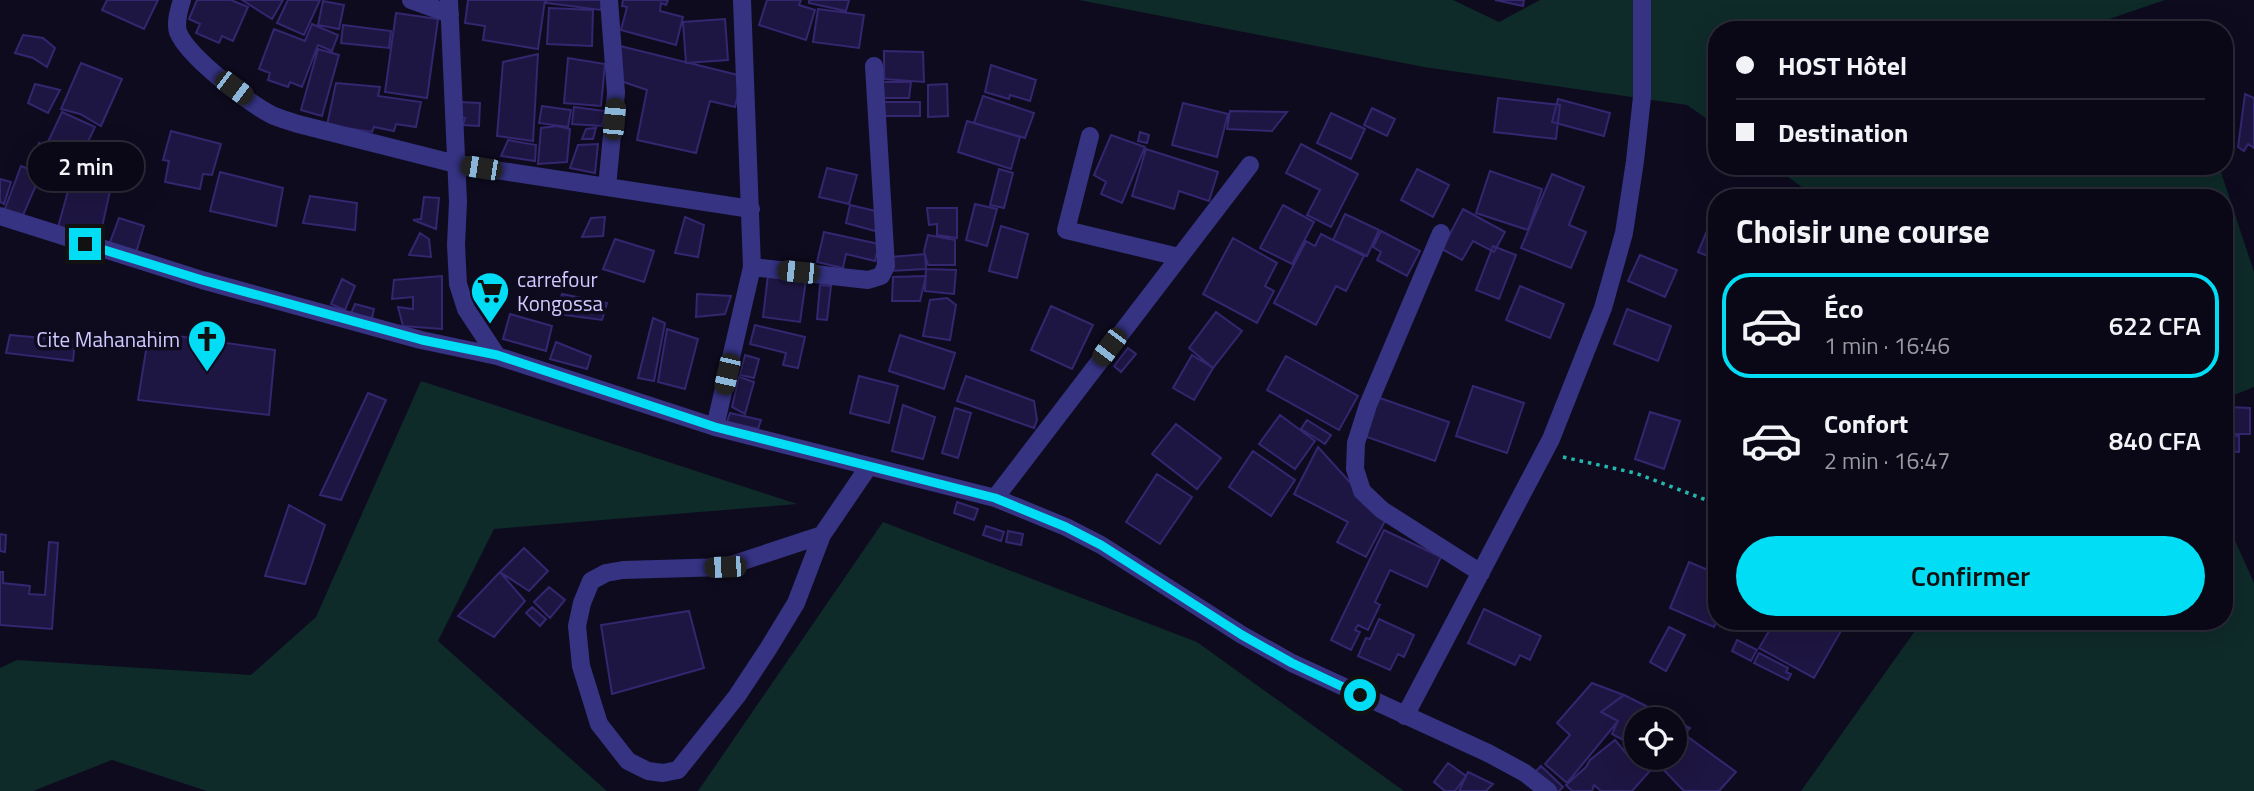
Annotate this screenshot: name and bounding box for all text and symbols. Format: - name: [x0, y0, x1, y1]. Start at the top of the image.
- text: HOST Hôtel: [1778, 46, 1907, 85]
- car: [211, 67, 258, 109]
- car: [602, 97, 627, 141]
- text: Destination: [1778, 113, 1908, 152]
- callout: 2 min: [27, 142, 143, 191]
- text: 2 min: [58, 149, 114, 184]
- car: [459, 154, 504, 182]
- text: Choisir une course: [1736, 207, 1990, 255]
- route end: [69, 228, 101, 260]
- car: [777, 259, 820, 285]
- place label: carrefour Kongossa: [517, 263, 603, 319]
- supermarket icon: carrefour Kongossa: [469, 270, 511, 325]
- text: Éco: [1824, 289, 1864, 328]
- icon: car: [1740, 294, 1803, 357]
- text: 622 CFA: [2109, 306, 2201, 345]
- church icon: Cite Mahanahim: [186, 318, 228, 373]
- place label: Cite Mahanahim: [36, 323, 180, 355]
- car: [1088, 324, 1131, 370]
- text: 1 min · 16:46: [1824, 328, 1950, 363]
- car: [713, 351, 742, 397]
- text: Confort: [1824, 404, 1908, 443]
- icon: car: [1740, 409, 1803, 472]
- text: 840 CFA: [2109, 421, 2201, 460]
- text: 2 min · 16:47: [1824, 443, 1950, 478]
- button: Confirmer: [1736, 536, 2205, 616]
- car: [704, 556, 747, 578]
- route start: [1344, 679, 1376, 711]
- map controls: [1624, 707, 1687, 770]
- button: locate: [1624, 707, 1687, 770]

